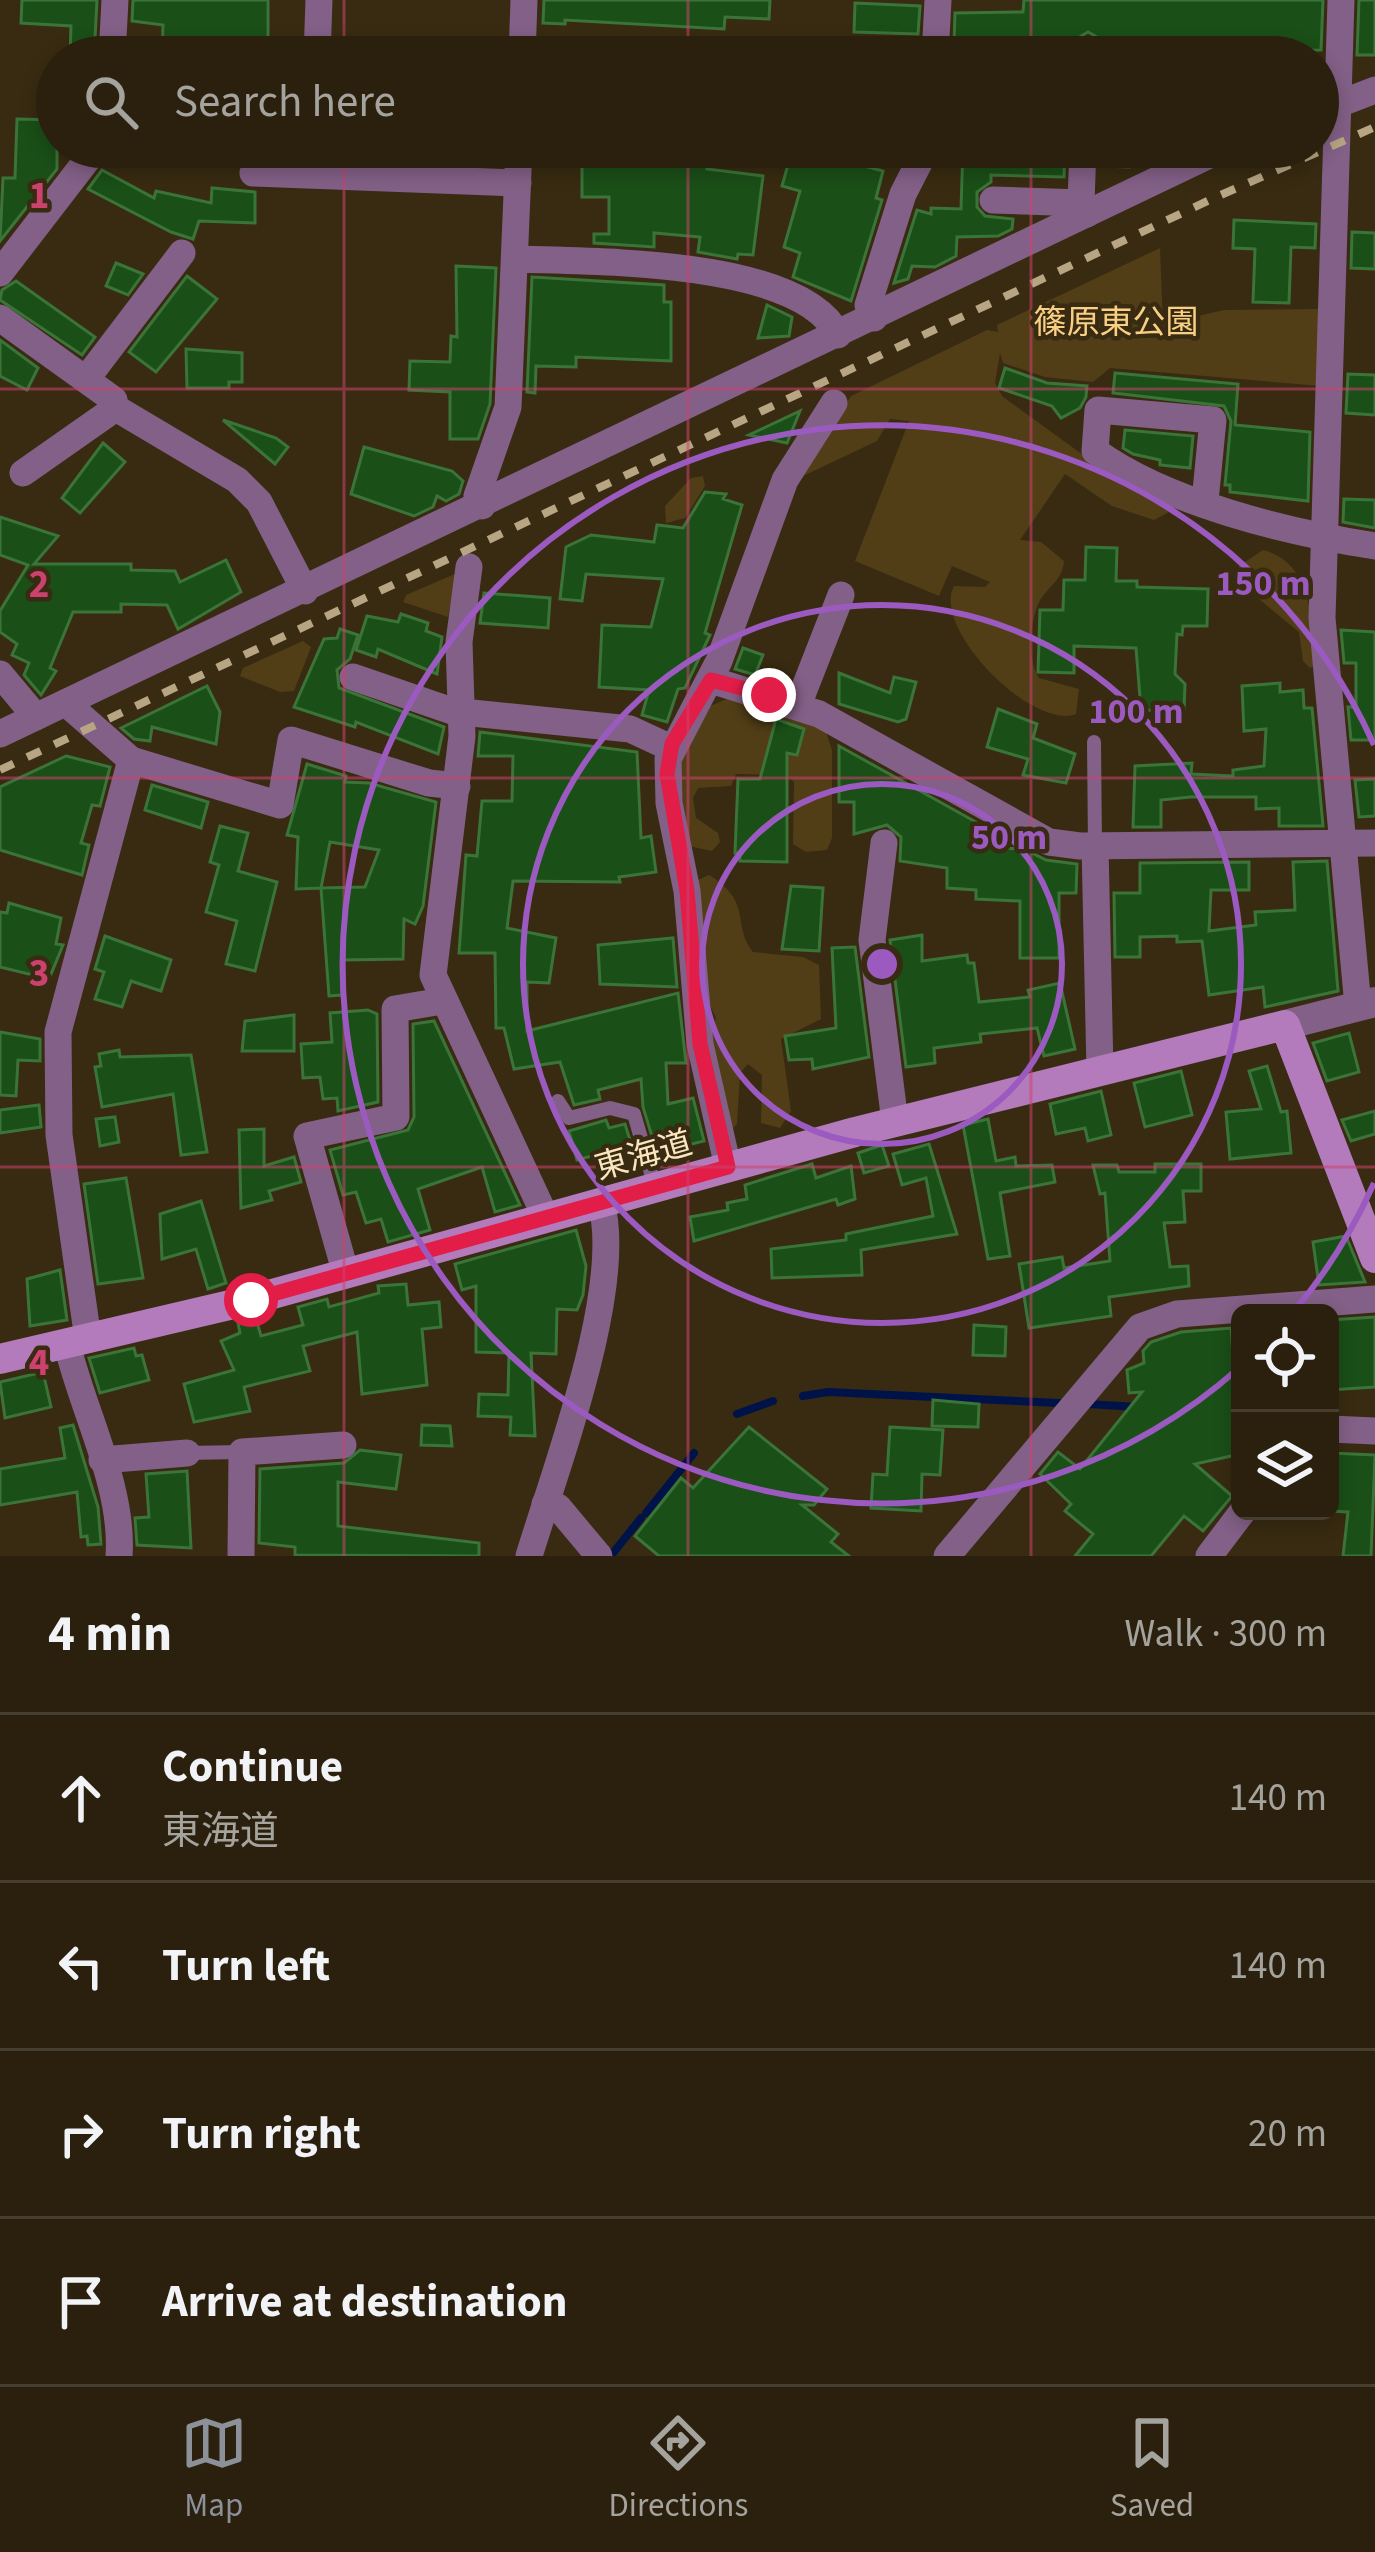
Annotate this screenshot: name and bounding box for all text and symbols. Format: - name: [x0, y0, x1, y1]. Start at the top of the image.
- search box: [36, 36, 1339, 168]
- icon: search: [78, 69, 144, 135]
- text: Search here: [174, 70, 396, 134]
- text: 1: [29, 168, 49, 224]
- park label: 篠原東公園: [1034, 299, 1199, 346]
- text: 2: [29, 557, 49, 613]
- text: 150 m: [1215, 558, 1311, 609]
- route end: [742, 668, 796, 722]
- text: 100 m: [1088, 686, 1184, 737]
- text: 50 m: [971, 812, 1047, 863]
- centre of rings: [861, 943, 903, 985]
- text: 3: [29, 946, 49, 1002]
- street label: 東海道: [589, 1119, 697, 1192]
- route start: [224, 1273, 278, 1327]
- map controls: [1231, 1304, 1339, 1520]
- button: locate: [1231, 1304, 1339, 1412]
- text: 4: [29, 1335, 49, 1391]
- button: layers: [1231, 1412, 1339, 1520]
- text: 4 min: [48, 1598, 172, 1670]
- text: Walk · 300 m: [1124, 1606, 1327, 1662]
- text: Continue: [162, 1735, 343, 1799]
- icon: ahead: [48, 1765, 114, 1831]
- text: 140 m: [1229, 1770, 1327, 1826]
- text: 東海道: [162, 1804, 279, 1860]
- icon: left: [48, 1933, 114, 1999]
- text: Turn left: [162, 1934, 330, 1998]
- text: 140 m: [1229, 1938, 1327, 1994]
- icon: right: [48, 2101, 114, 2167]
- text: Turn right: [162, 2102, 361, 2166]
- text: 20 m: [1248, 2106, 1327, 2162]
- icon: arrive: [48, 2269, 114, 2335]
- text: Arrive at destination: [162, 2270, 567, 2334]
- tab: Map: [181, 2410, 247, 2529]
- tab: Directions: [609, 2410, 748, 2529]
- tab: Saved: [1110, 2410, 1194, 2529]

